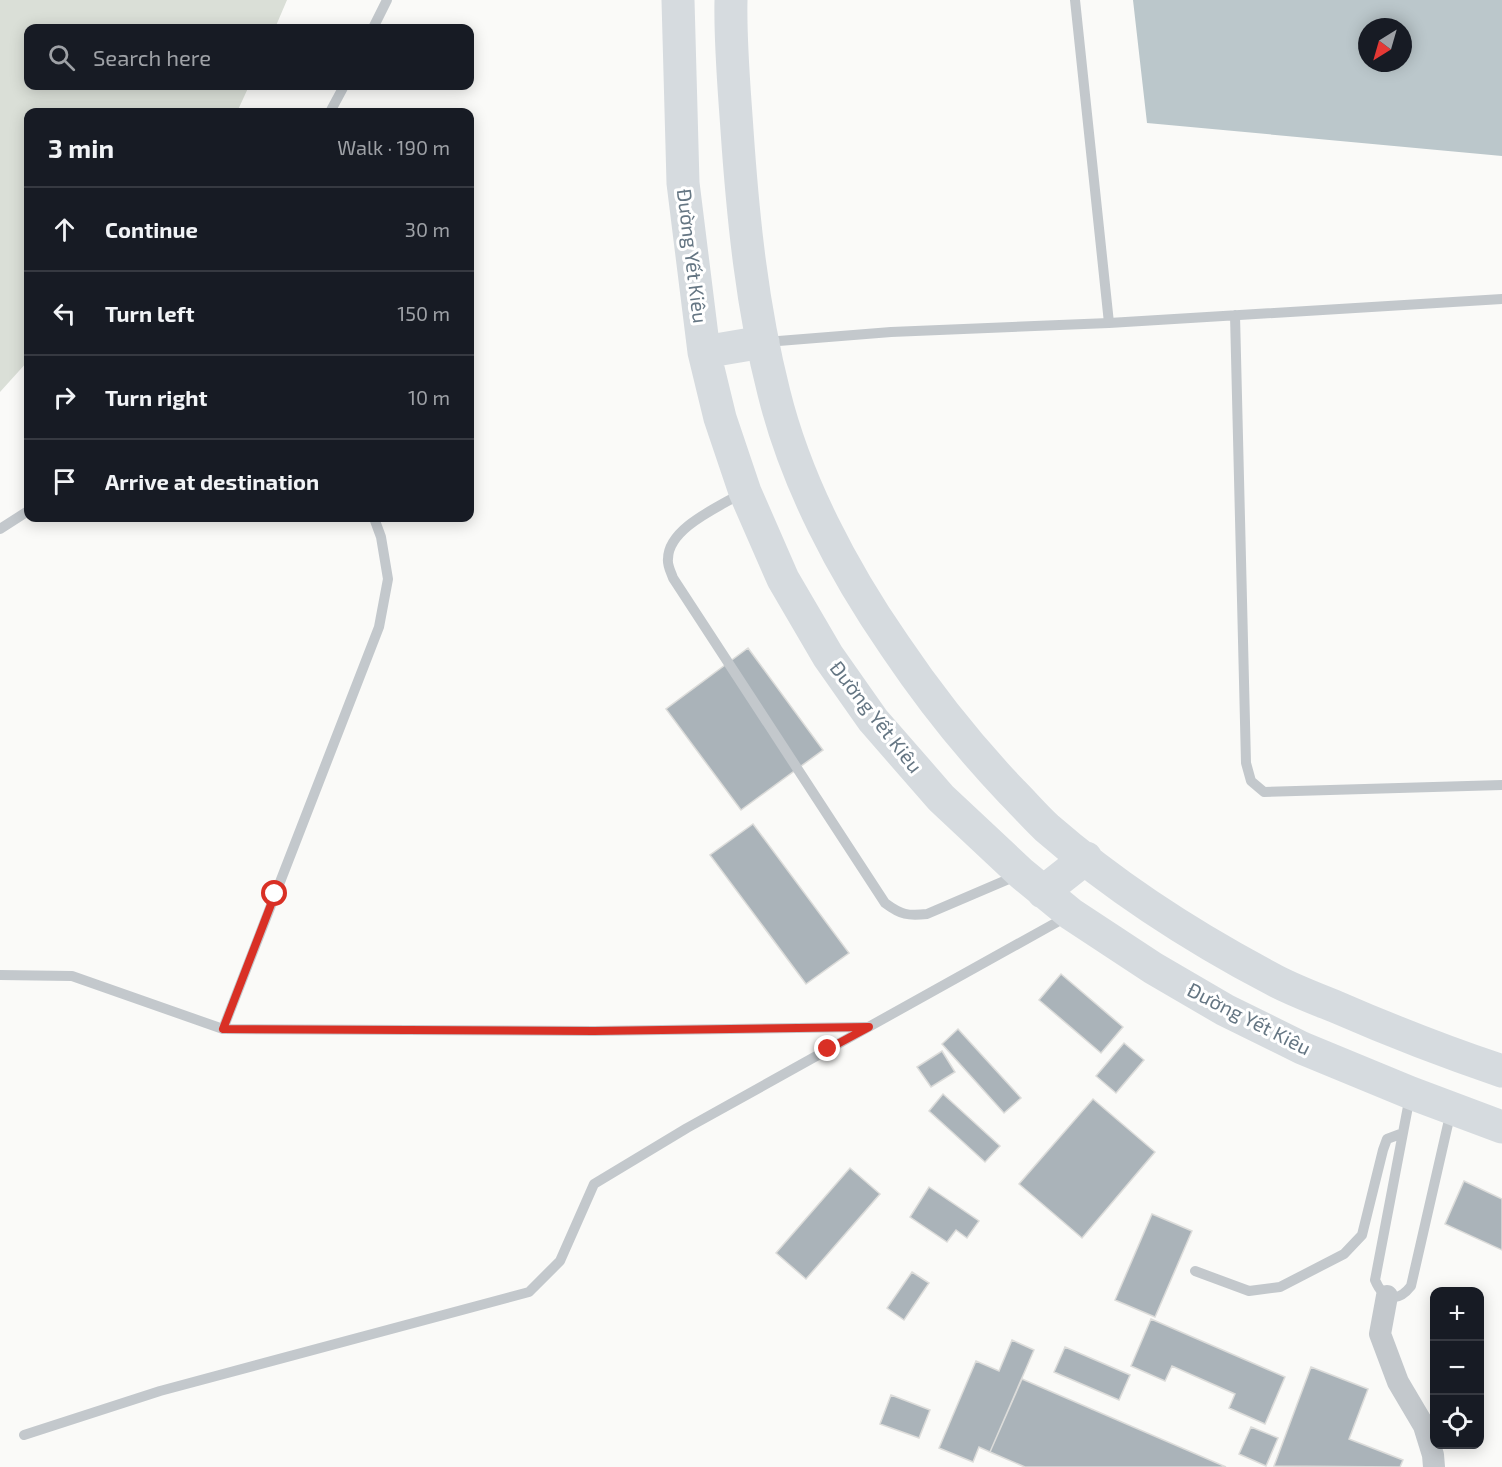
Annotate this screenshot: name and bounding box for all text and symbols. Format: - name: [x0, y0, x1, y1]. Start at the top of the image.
- north arrow: [1358, 18, 1412, 72]
- search box: [24, 24, 474, 90]
- icon: search: [45, 41, 78, 74]
- text: Search here: [93, 44, 211, 70]
- text: 3 min: [48, 132, 114, 163]
- text: Walk · 190 m: [337, 135, 450, 159]
- street label: Đường Yết Kiêu: [673, 187, 713, 325]
- icon: ahead: [48, 213, 81, 246]
- text: Continue: [105, 216, 198, 242]
- text: 30 m: [405, 217, 450, 241]
- icon: left: [48, 297, 81, 330]
- text: Turn left: [105, 300, 194, 326]
- text: 150 m: [397, 301, 450, 325]
- icon: right: [48, 381, 81, 414]
- text: Turn right: [105, 384, 207, 410]
- text: 10 m: [408, 385, 450, 409]
- icon: arrive: [48, 465, 81, 498]
- text: Arrive at destination: [105, 468, 319, 494]
- street label: Đường Yết Kiêu: [826, 656, 928, 777]
- route start: [261, 880, 287, 906]
- street label: Đường Yết Kiêu: [1184, 977, 1315, 1060]
- route end: [814, 1035, 840, 1061]
- map controls: [1430, 1287, 1484, 1449]
- button: +: [1430, 1287, 1484, 1341]
- button: −: [1430, 1341, 1484, 1395]
- button: locate: [1430, 1395, 1484, 1449]

